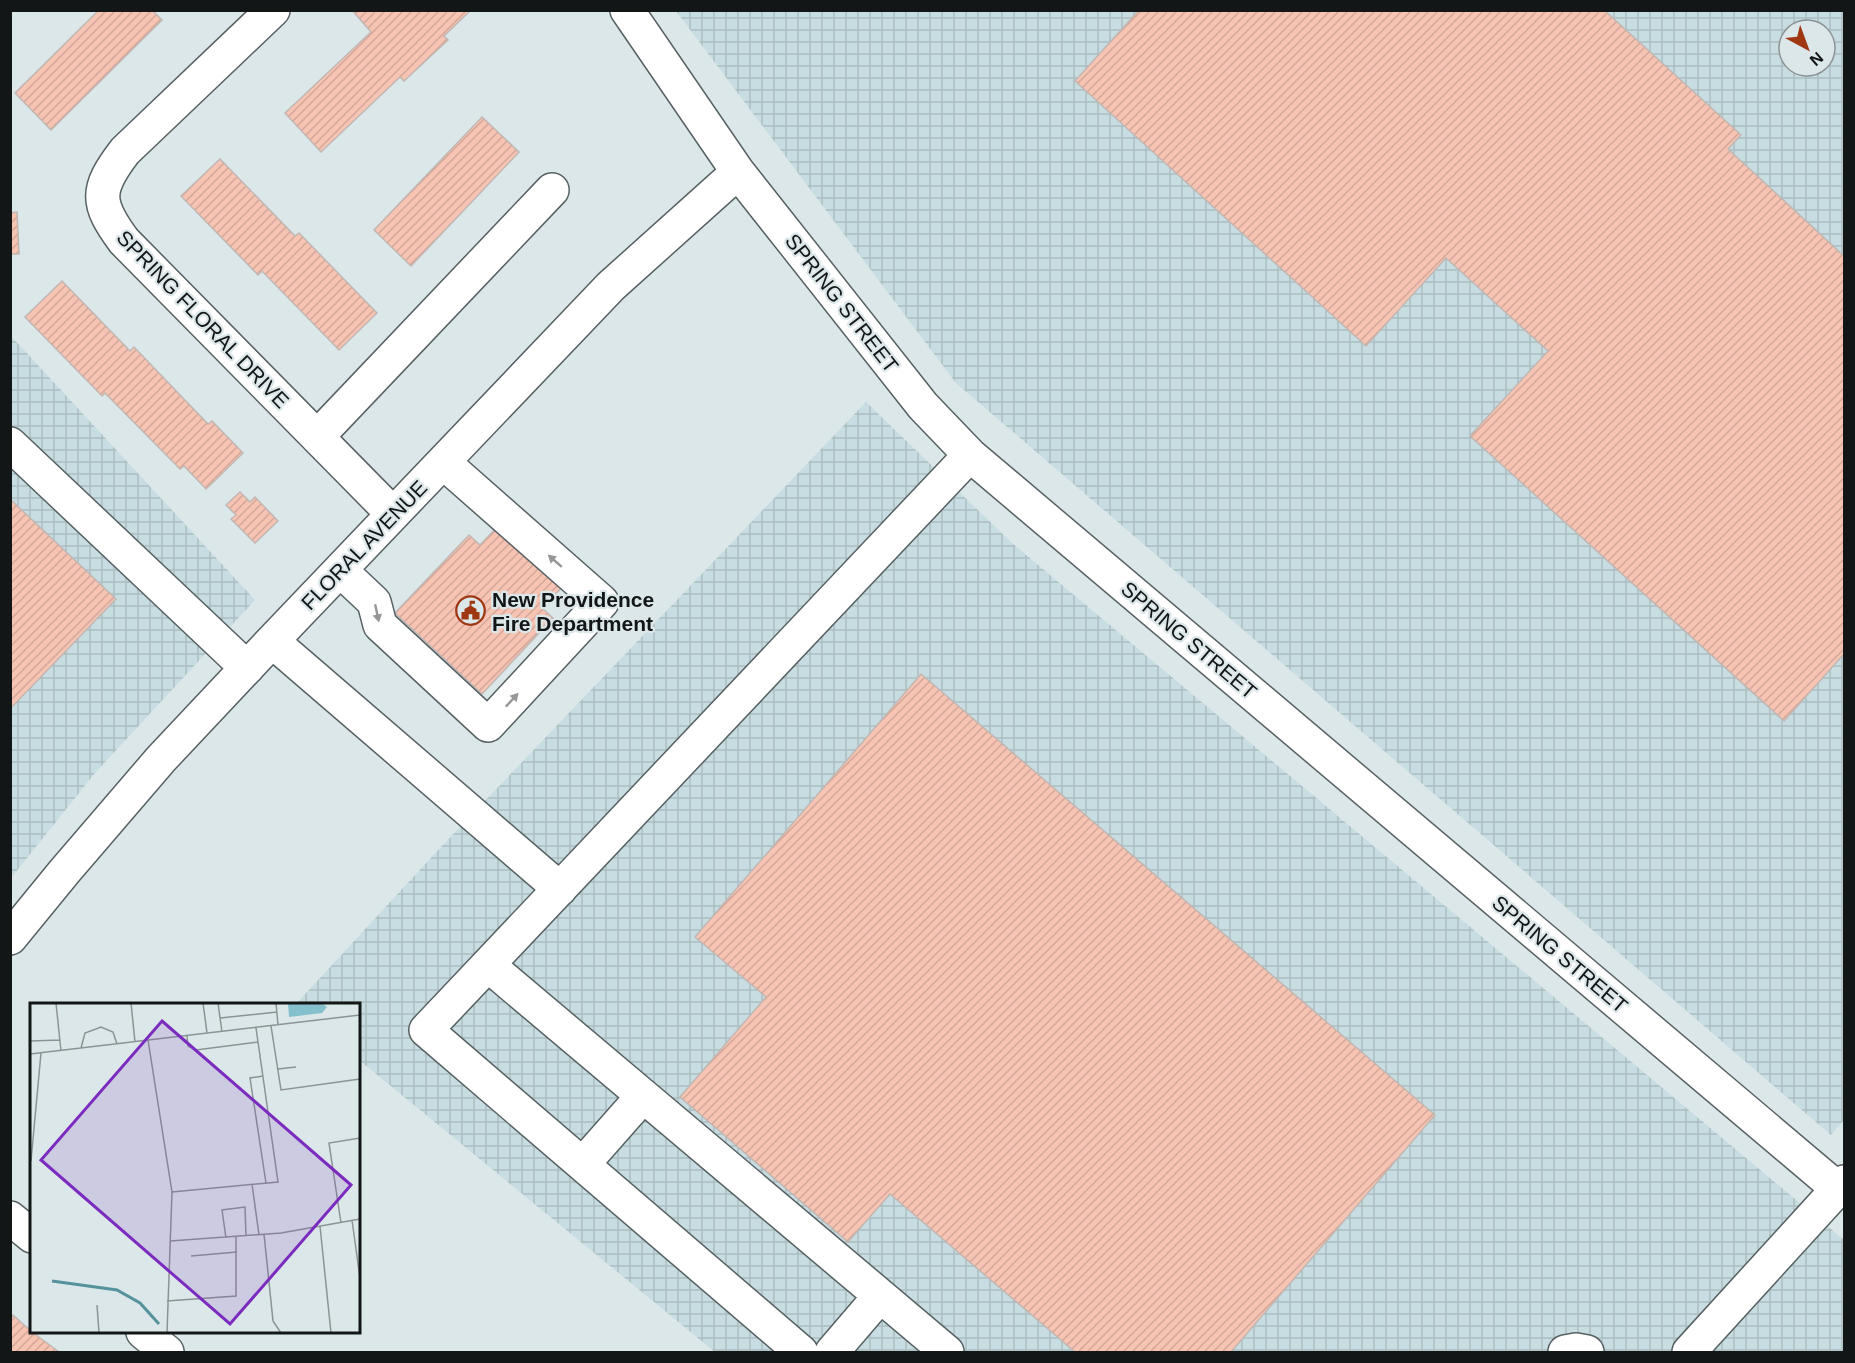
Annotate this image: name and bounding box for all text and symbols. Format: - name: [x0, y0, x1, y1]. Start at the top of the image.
- north arrow: [1777, 18, 1837, 78]
- text: N: [1807, 49, 1826, 69]
- street label: SPRING FLORAL DRIVE: [112, 226, 294, 412]
- street label: SPRING STREET: [781, 229, 903, 377]
- street label: FLORAL AVENUE: [297, 476, 431, 614]
- one-way arrow: [548, 555, 563, 568]
- street label: SPRING STREET: [1117, 577, 1261, 703]
- place label: New Providence Fire Department: [492, 588, 654, 635]
- public building icon: New Providence Fire Department: [455, 595, 487, 627]
- one-way arrow: [373, 604, 382, 623]
- one-way arrow: [505, 692, 519, 707]
- street label: SPRING STREET: [1488, 891, 1632, 1017]
- inset map: [30, 1003, 360, 1333]

